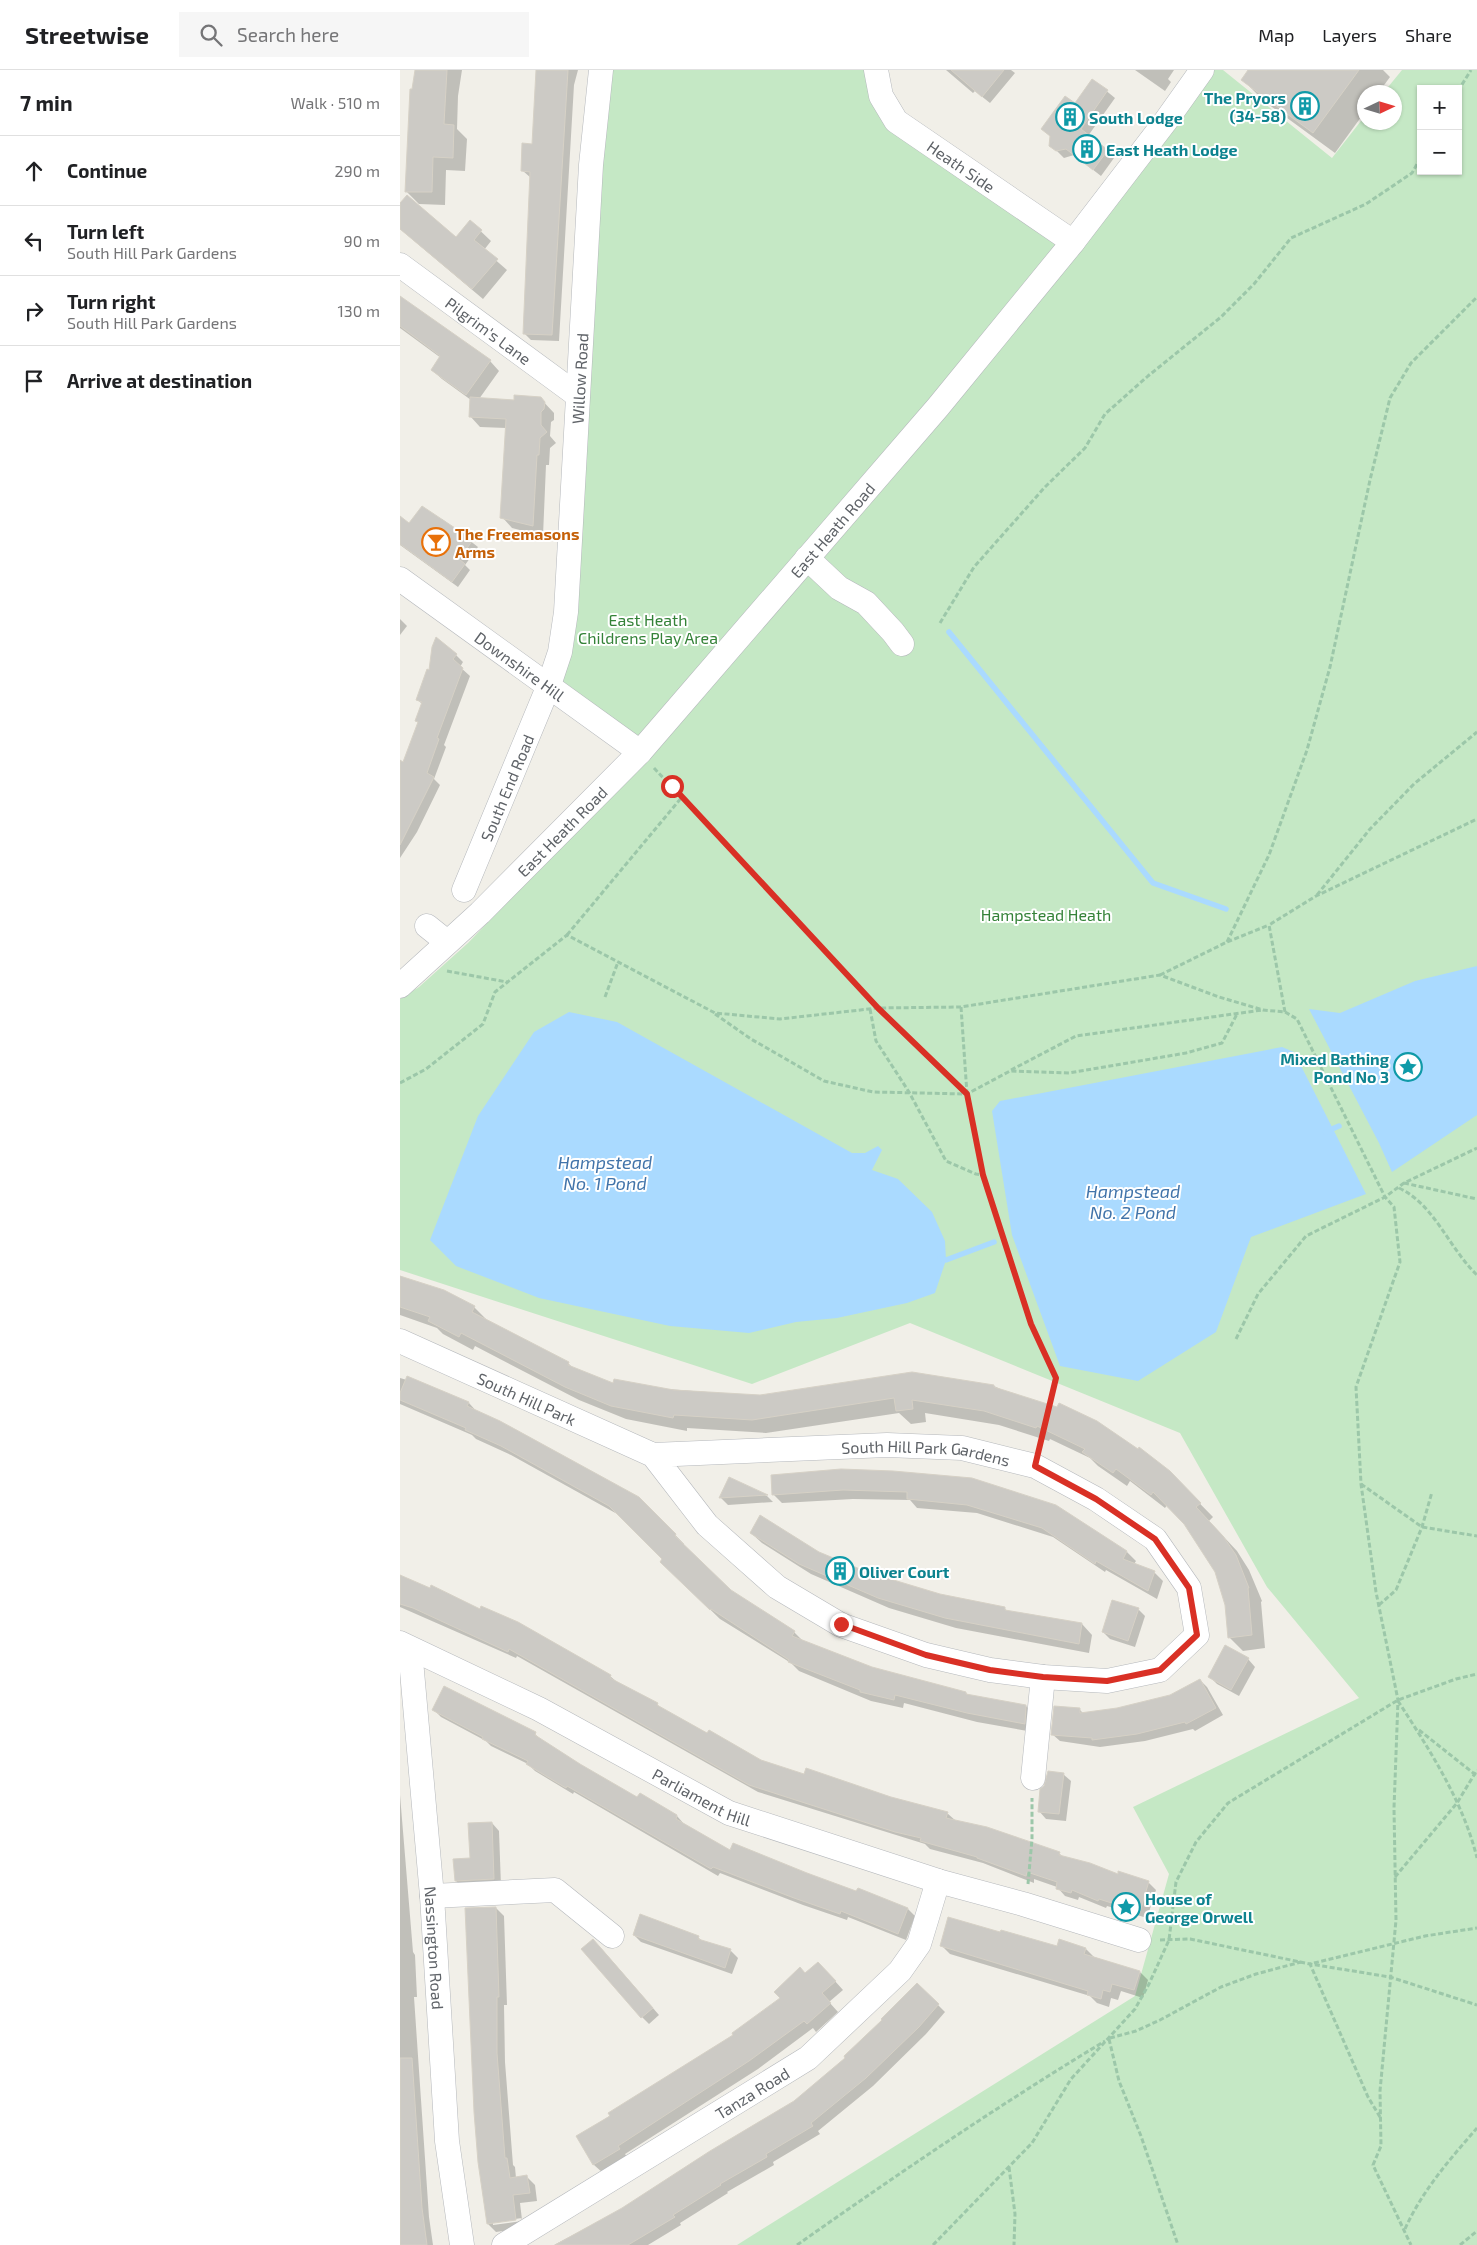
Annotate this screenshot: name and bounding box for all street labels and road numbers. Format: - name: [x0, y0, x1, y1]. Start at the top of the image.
- street label: Heath Side: [924, 136, 999, 196]
- street label: Pilgrim's Lane: [442, 292, 535, 368]
- street label: Willow Road: [567, 333, 591, 425]
- street label: East Heath Road: [786, 478, 878, 581]
- street label: Downshire Hill: [471, 627, 569, 704]
- street label: South End Road: [476, 731, 537, 844]
- street label: East Heath Road: [513, 782, 610, 880]
- street label: South Hill Park: [474, 1368, 579, 1429]
- street label: South Hill Park Gardens: [841, 1435, 1012, 1469]
- street label: Parliament Hill: [649, 1764, 754, 1829]
- street label: Nassington Road: [422, 1885, 448, 2010]
- street label: Tanza Road: [711, 2063, 792, 2122]

